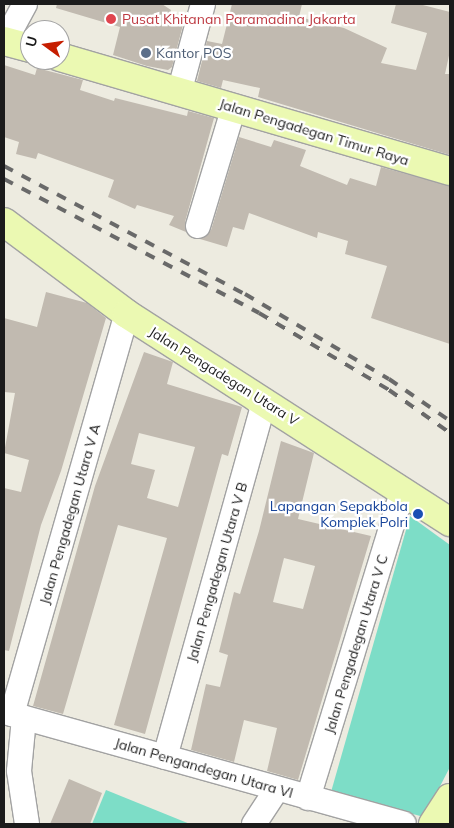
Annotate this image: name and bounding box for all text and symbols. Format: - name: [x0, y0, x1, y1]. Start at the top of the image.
- place label: Pusat Khitanan Paramadina Jakarta: [122, 11, 356, 27]
- marker: Pusat Khitanan Paramadina Jakarta: [104, 12, 118, 26]
- north arrow: [20, 20, 70, 70]
- text: U: [21, 34, 41, 49]
- place label: Kantor POS: [156, 45, 232, 61]
- marker: Kantor POS: [140, 47, 152, 59]
- street label: Jalan Pengadegan Timur Raya: [217, 95, 411, 169]
- street label: Jalan Pengadegan Utara V: [146, 323, 302, 429]
- street label: Jalan Pengadegan Utara V A: [36, 422, 104, 606]
- street label: Jalan Pengadegan Utara V B: [183, 480, 251, 664]
- place label: Lapangan Sepakbola Komplek Polri: [270, 498, 408, 530]
- marker: Lapangan Sepakbola Komplek Polri: [412, 508, 424, 520]
- street label: Jalan Pengadegan Utara V C: [321, 552, 391, 736]
- street label: Jalan Pengandegan Utara VI: [113, 734, 295, 802]

